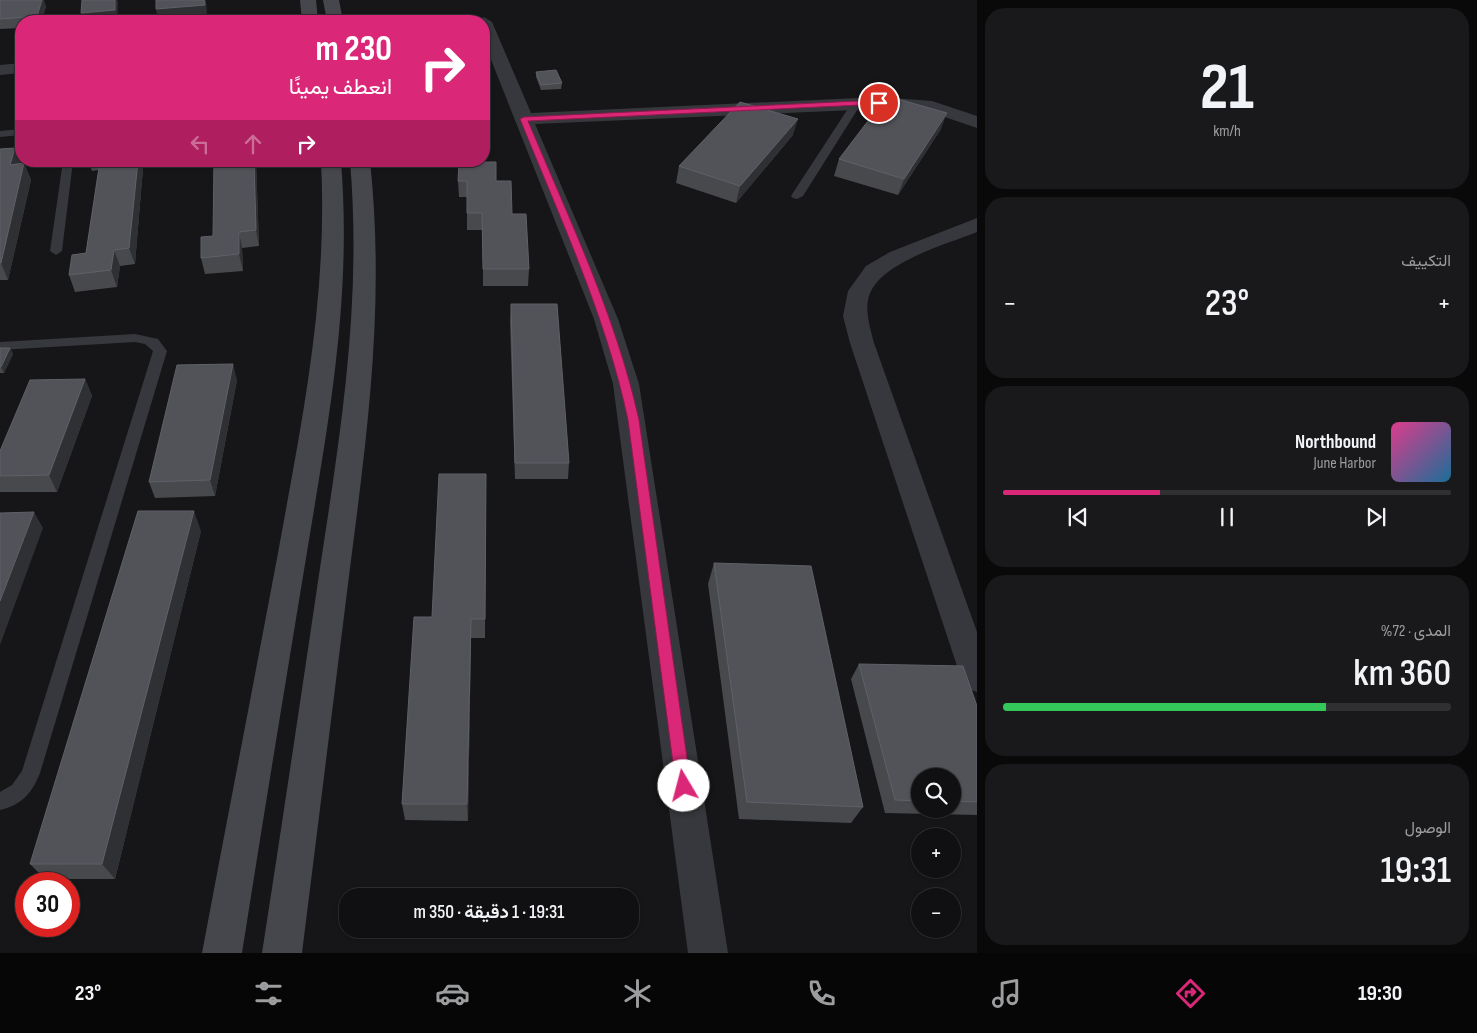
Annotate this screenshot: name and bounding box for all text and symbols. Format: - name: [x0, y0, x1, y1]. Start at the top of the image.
- text: 230 m: [316, 28, 392, 71]
- icon: right: [410, 35, 475, 100]
- text: 21: [1200, 50, 1254, 128]
- text: انعطف يمينًا: [289, 74, 392, 101]
- pin: [858, 82, 900, 124]
- icon: arrive: [865, 89, 893, 117]
- text: km/h: [1213, 122, 1241, 141]
- icon: left: [186, 130, 214, 158]
- icon: ahead: [239, 130, 267, 158]
- icon: right: [292, 130, 320, 158]
- text: التكييف: [1401, 252, 1451, 271]
- text: 23°: [1205, 281, 1249, 326]
- text: −: [1003, 287, 1017, 320]
- text: +: [1437, 287, 1451, 320]
- text: Northbound: [1295, 431, 1376, 454]
- text: June Harbor: [1313, 454, 1376, 473]
- icon: previous: [1064, 503, 1092, 531]
- icon: pause: [1213, 503, 1241, 531]
- icon: next: [1362, 503, 1390, 531]
- text: المدى · 72%: [1381, 622, 1451, 641]
- text: 360 km: [1353, 651, 1451, 696]
- position arrow: [657, 759, 709, 811]
- map controls: [911, 768, 961, 938]
- button: search: [911, 768, 961, 818]
- text: الوصول: [1405, 819, 1451, 838]
- button: +: [911, 828, 961, 878]
- text: 19:31: [1381, 848, 1451, 893]
- speed limit sign: 30: [15, 872, 80, 937]
- button: −: [911, 888, 961, 938]
- text: 19:31 · 1 دقيقة · 350 m: [414, 901, 564, 924]
- icon: filters: [251, 976, 286, 1011]
- icon: car: [435, 976, 470, 1011]
- icon: climate: [620, 976, 655, 1011]
- icon: phone: [804, 976, 839, 1011]
- icon: music: [989, 976, 1024, 1011]
- icon: directions: [1173, 976, 1208, 1011]
- text: 23°: [75, 980, 101, 1007]
- text: 19:30: [1358, 980, 1402, 1007]

